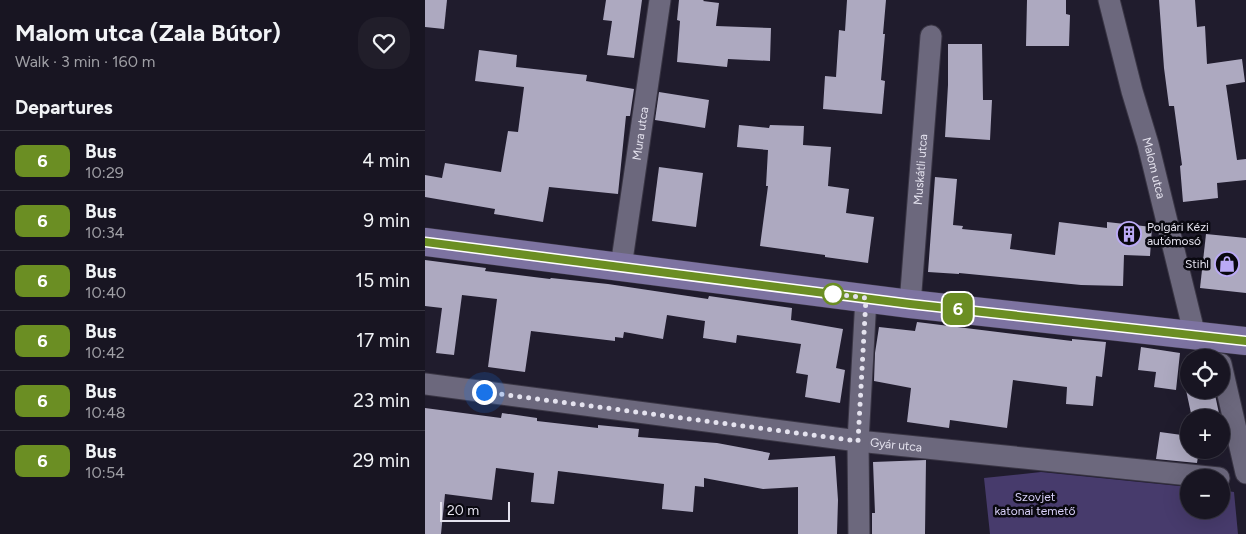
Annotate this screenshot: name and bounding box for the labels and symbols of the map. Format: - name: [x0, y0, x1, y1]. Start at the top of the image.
- street label: Mura utca: [630, 106, 651, 161]
- street label: Muskátli utca: [911, 133, 930, 205]
- street label: Malom utca: [1139, 136, 1168, 200]
- place label: Polgári Kézi autómosó: [1147, 220, 1209, 248]
- building icon: Polgári Kézi autómosó: [1116, 221, 1142, 247]
- shop icon: Stihl: [1214, 251, 1240, 277]
- place label: Stihl: [1185, 257, 1209, 271]
- unlabelled marker: [822, 283, 844, 305]
- line badge: 6: [942, 293, 974, 325]
- your location: [472, 380, 497, 405]
- street label: Gyár utca: [869, 435, 923, 455]
- park label: Szovjet katonai temető: [994, 490, 1076, 518]
- scale bar: [440, 499, 510, 522]

